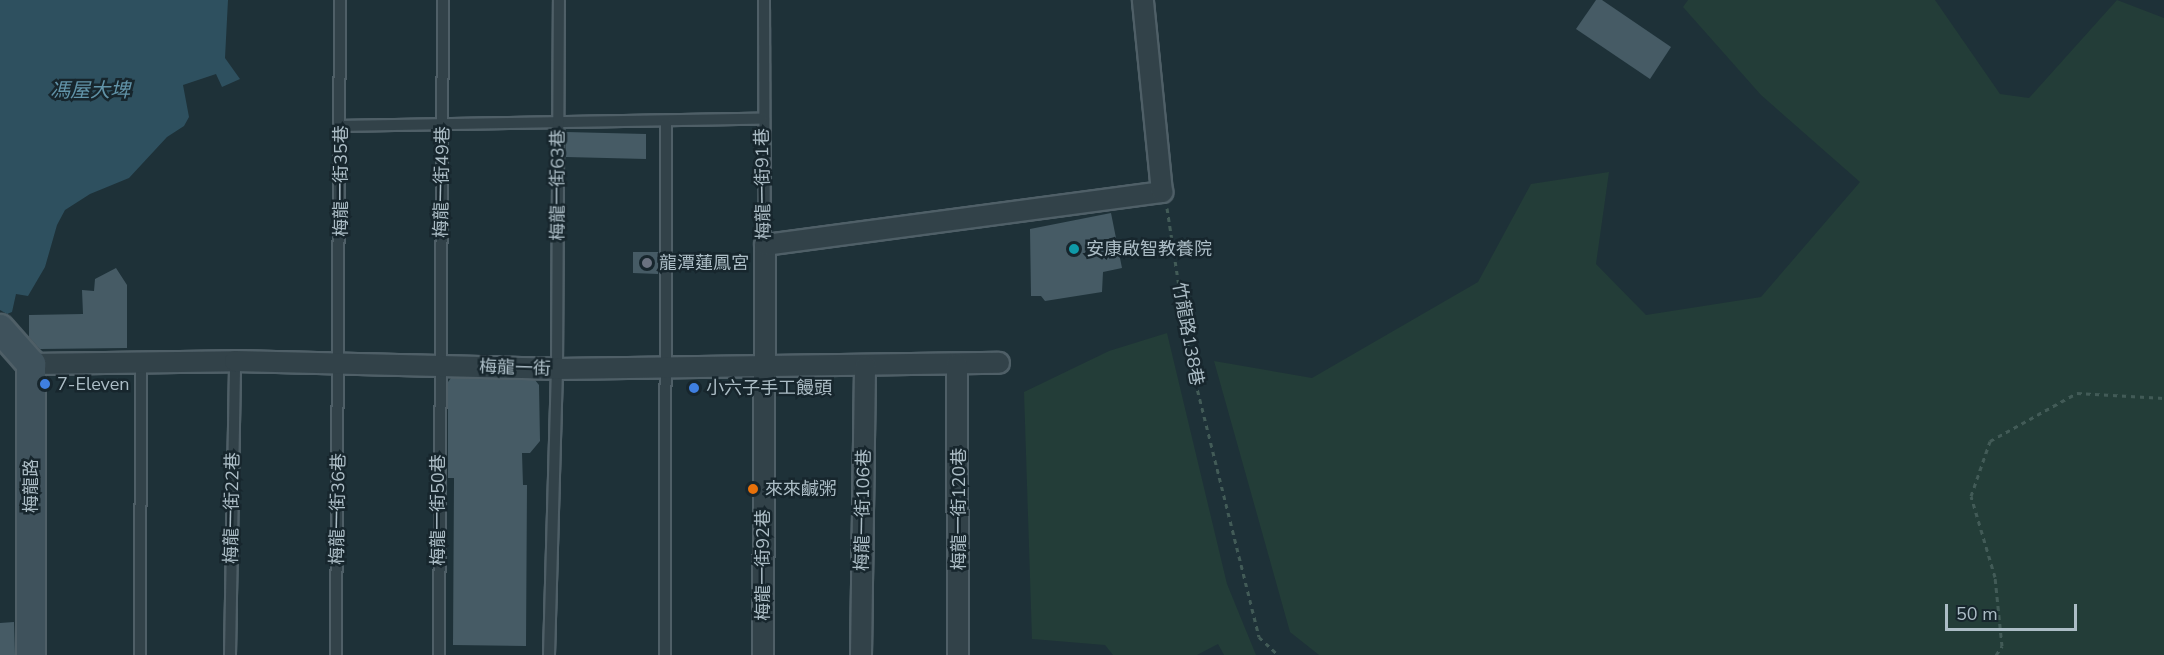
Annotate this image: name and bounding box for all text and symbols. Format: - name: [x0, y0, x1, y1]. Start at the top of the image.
- water label: 馮屋大埤: [50, 78, 130, 102]
- street label: 梅龍一街35巷: [330, 125, 352, 237]
- street label: 梅龍一街49巷: [430, 126, 454, 238]
- street label: 梅龍一街91巷: [751, 128, 775, 240]
- street label: 梅龍一街63巷: [547, 129, 569, 241]
- place label: 安康啟智教養院: [1086, 238, 1212, 260]
- marker: 安康啟智教養院: [1067, 242, 1081, 256]
- place label: 龍潭蓮鳳宮: [659, 252, 749, 274]
- marker: 龍潭蓮鳳宮: [640, 256, 654, 270]
- street label: 竹龍路138巷: [1168, 281, 1208, 387]
- street label: 梅龍一街: [479, 356, 551, 380]
- place label: 7-Eleven: [57, 373, 130, 395]
- marker: 7-Eleven: [38, 377, 52, 391]
- place label: 小六子手工饅頭: [706, 377, 832, 399]
- marker: 小六子手工饅頭: [687, 381, 701, 395]
- street label: 梅龍一街120巷: [948, 448, 970, 570]
- street label: 梅龍一街106巷: [851, 449, 875, 571]
- street label: 梅龍一街22巷: [220, 452, 244, 564]
- street label: 梅龍一街36巷: [326, 453, 350, 565]
- street label: 梅龍一街50巷: [427, 454, 449, 566]
- street label: 梅龍路: [20, 459, 42, 513]
- place label: 來來鹹粥: [765, 478, 837, 500]
- marker: 來來鹹粥: [746, 482, 760, 496]
- street label: 梅龍一街92巷: [752, 509, 774, 621]
- scale bar: [1948, 592, 2080, 630]
- text: 50 m: [1956, 602, 1998, 626]

